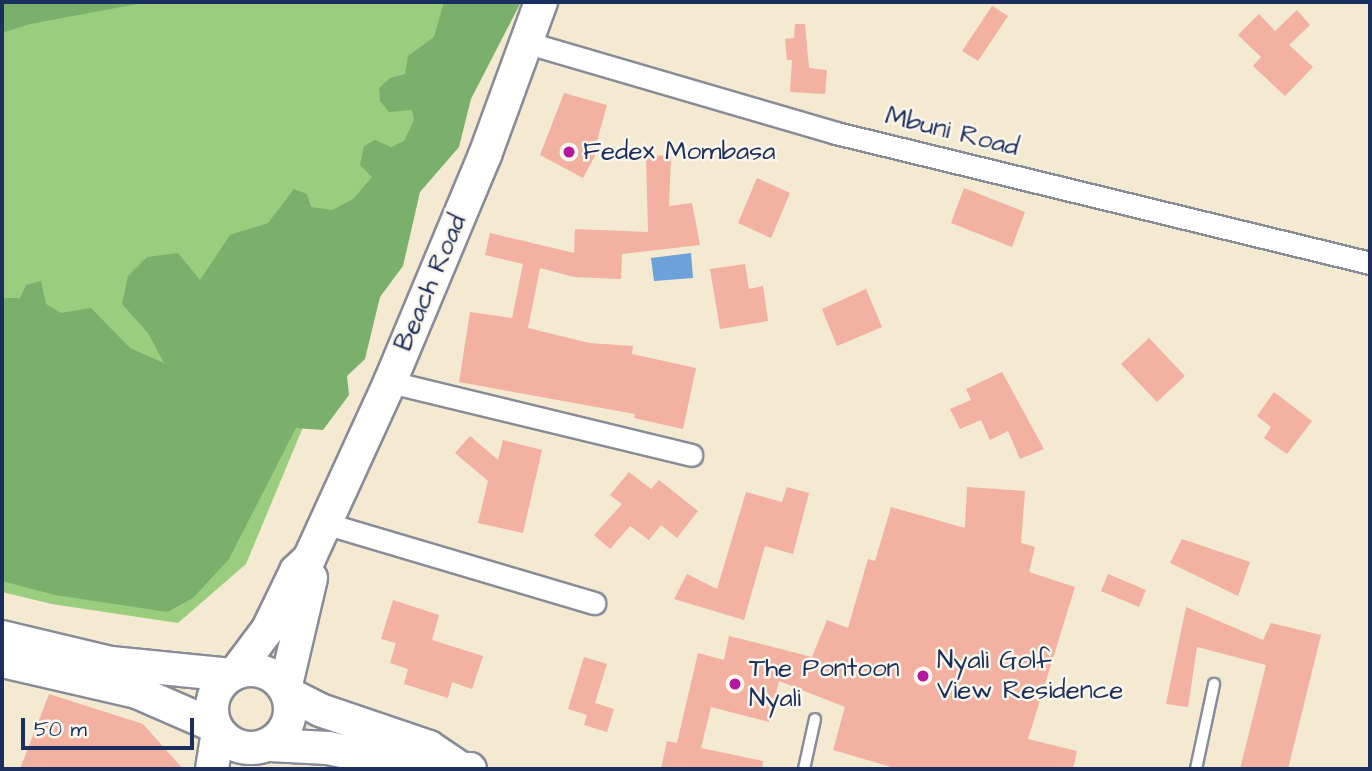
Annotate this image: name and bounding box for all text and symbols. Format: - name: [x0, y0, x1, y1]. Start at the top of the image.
- street label: Mbuni Road: [882, 100, 1022, 164]
- place label: Fedex Mombasa: [583, 136, 776, 168]
- marker: Fedex Mombasa: [561, 144, 577, 160]
- street label: Beach Road: [388, 210, 474, 356]
- place label: Nyali Golf View Residence: [937, 645, 1123, 706]
- place label: The Pontoon Nyali: [749, 653, 900, 714]
- marker: Nyali Golf View Residence: [915, 668, 931, 684]
- marker: The Pontoon Nyali: [727, 676, 743, 692]
- scale bar: [24, 704, 198, 748]
- text: 50 m: [34, 715, 87, 744]

